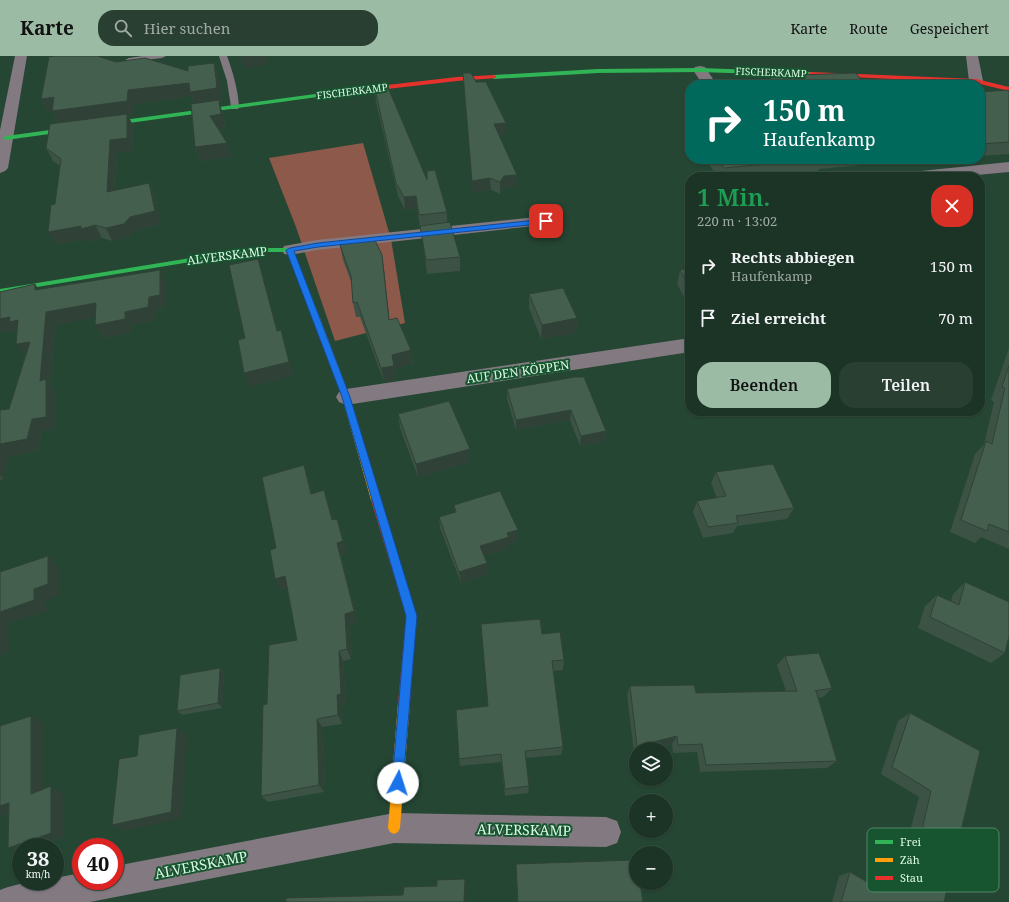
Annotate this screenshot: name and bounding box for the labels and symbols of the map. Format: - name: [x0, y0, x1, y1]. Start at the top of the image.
- street label: FISCHERKAMP: [735, 64, 807, 80]
- street label: FISCHERKAMP: [316, 80, 388, 102]
- pin: [529, 204, 563, 238]
- street label: ALVERSKAMP: [186, 242, 268, 269]
- street label: AUF DEN KÖPPEN: [465, 356, 570, 387]
- position arrow: [377, 762, 419, 804]
- street label: ALVERSKAMP: [477, 819, 571, 840]
- legend: [867, 828, 999, 892]
- text: Frei: [900, 834, 922, 849]
- speed limit sign: 40: [72, 838, 124, 890]
- street label: ALVERSKAMP: [153, 846, 249, 883]
- text: Zäh: [900, 852, 920, 867]
- text: Stau: [900, 870, 923, 885]

